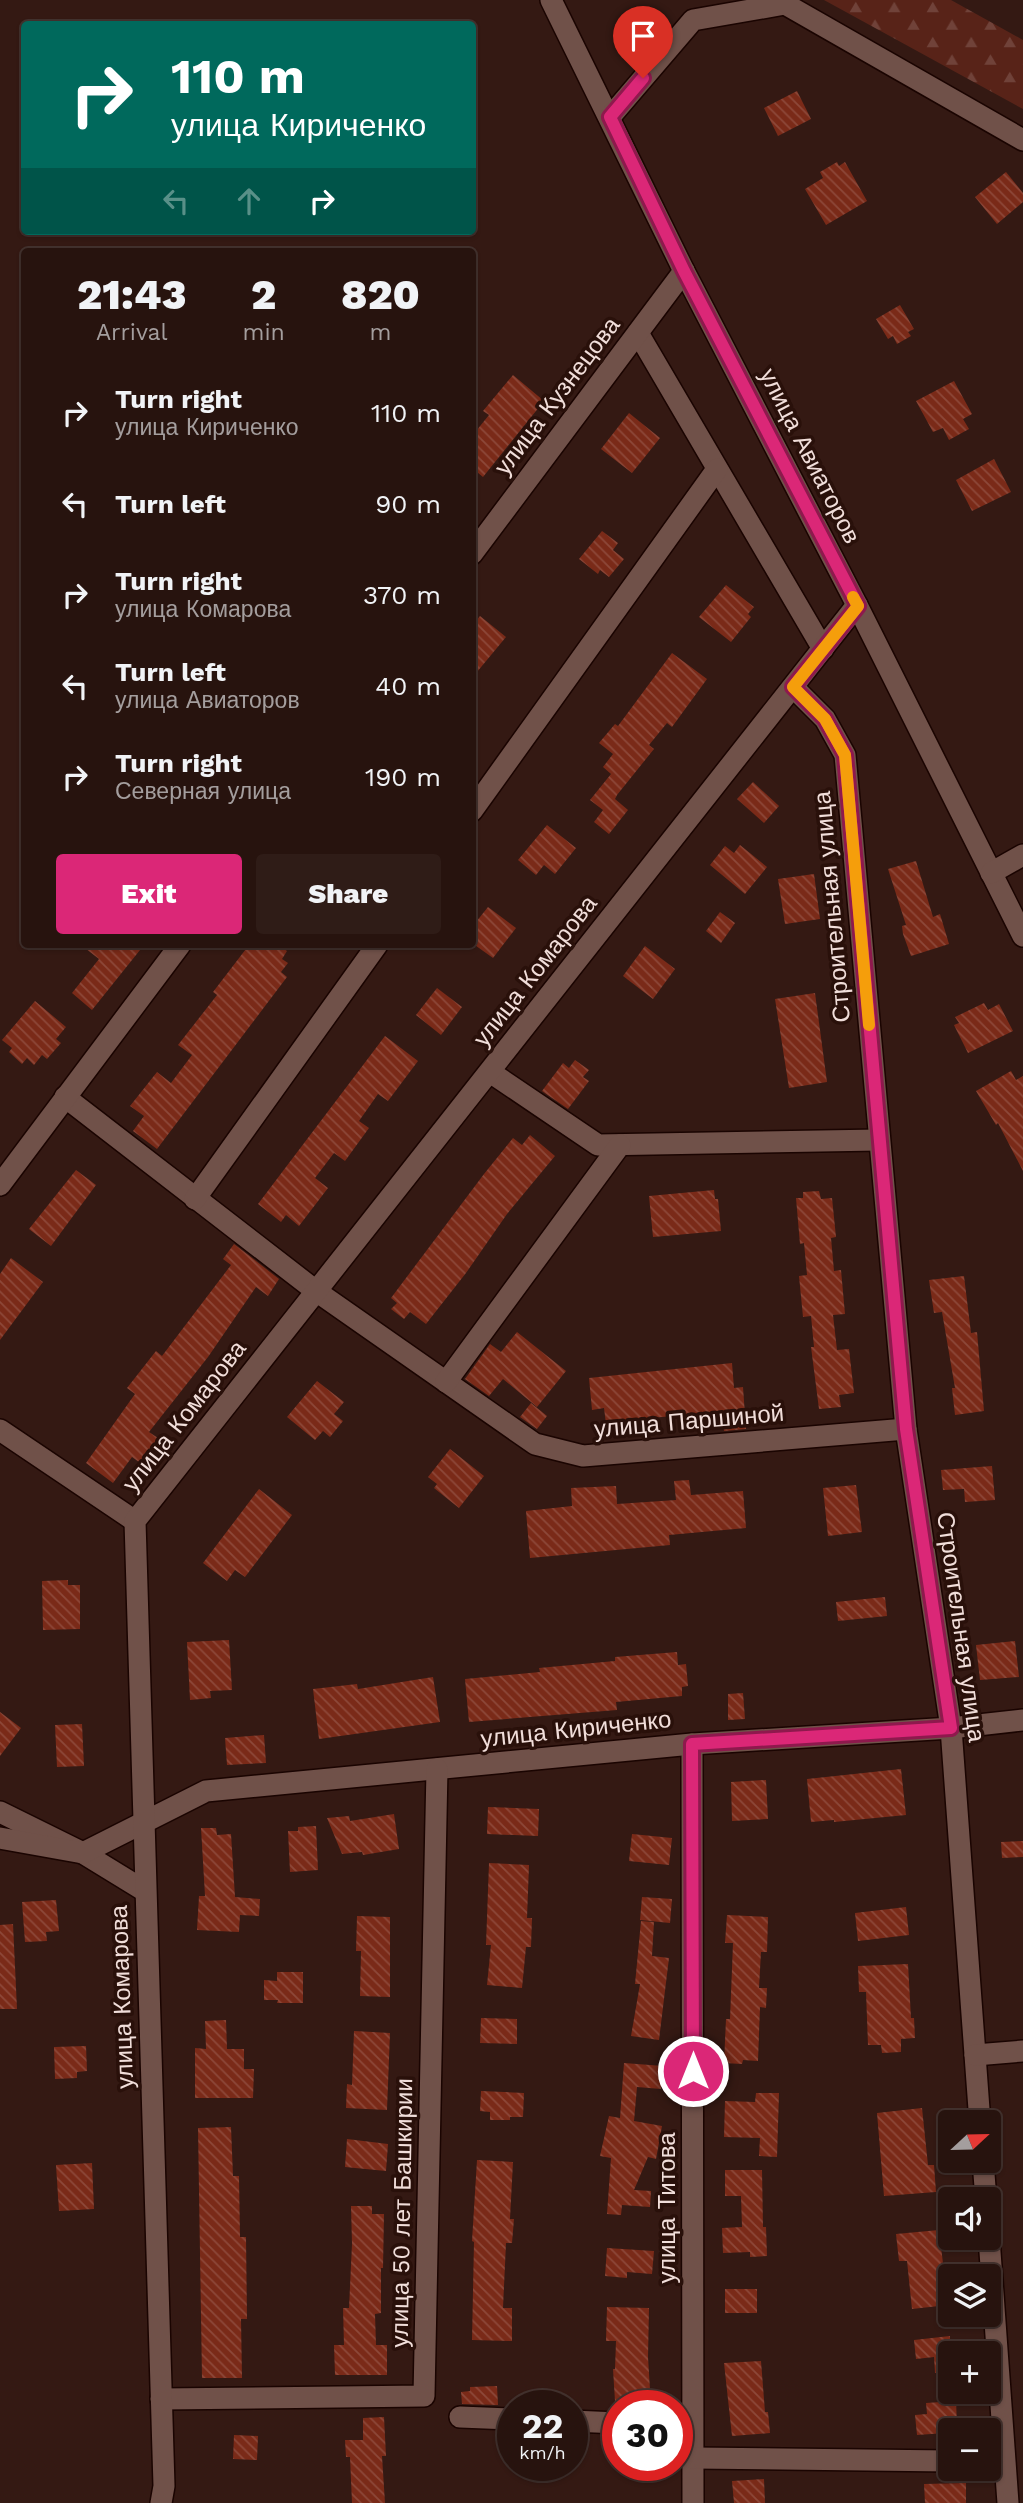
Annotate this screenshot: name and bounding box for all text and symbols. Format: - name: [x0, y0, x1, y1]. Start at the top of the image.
- pin: [613, 6, 673, 78]
- icon: arrive: [624, 17, 662, 55]
- text: 110 m: [171, 47, 305, 105]
- icon: right: [56, 49, 147, 140]
- text: улица Кириченко: [171, 106, 426, 144]
- icon: left: [157, 182, 195, 220]
- icon: ahead: [230, 182, 268, 220]
- icon: right: [303, 182, 341, 220]
- text: 21:43: [77, 270, 187, 319]
- text: 2: [251, 270, 276, 319]
- text: 820: [341, 270, 420, 319]
- street label: улица Кузнецова: [489, 311, 626, 480]
- text: Arrival: [96, 319, 168, 346]
- text: min: [243, 319, 285, 346]
- text: m: [369, 319, 391, 346]
- street label: улица Авиаторов: [754, 364, 866, 548]
- text: Turn right: [115, 384, 242, 414]
- icon: right: [56, 394, 94, 432]
- text: 110 m: [371, 398, 441, 428]
- text: улица Кириченко: [115, 414, 299, 441]
- icon: left: [56, 485, 94, 523]
- text: Turn left: [115, 489, 226, 519]
- text: 90 m: [375, 489, 441, 519]
- text: Turn right: [115, 566, 242, 596]
- icon: right: [56, 576, 94, 614]
- text: 370 m: [363, 580, 441, 610]
- text: улица Комарова: [115, 596, 291, 623]
- text: Turn left: [115, 657, 226, 687]
- icon: left: [56, 667, 94, 705]
- text: 40 m: [375, 671, 441, 701]
- text: улица Авиаторов: [115, 687, 300, 714]
- text: Turn right: [115, 748, 242, 778]
- icon: right: [56, 758, 94, 796]
- text: 190 m: [365, 762, 441, 792]
- text: Северная улица: [115, 778, 291, 805]
- street label: Строительная улица: [808, 790, 856, 1024]
- button: Exit: [56, 854, 242, 934]
- button: Share: [256, 854, 441, 934]
- street label: улица Комарова: [467, 889, 603, 1052]
- street label: улица Комарова: [116, 1334, 252, 1497]
- street label: улица Паршиной: [593, 1399, 785, 1443]
- street label: Строительная улица: [931, 1510, 991, 1744]
- street label: улица Кириченко: [479, 1705, 673, 1753]
- street label: улица Комарова: [105, 1904, 139, 2089]
- position arrow: [656, 2034, 730, 2108]
- street label: улица 50 лет Башкирии: [386, 2078, 418, 2348]
- north arrow: [938, 2110, 1001, 2174]
- map controls: [938, 2110, 1001, 2481]
- street label: улица Титова: [653, 2132, 681, 2284]
- button: sound: [938, 2187, 1001, 2250]
- button: layers: [938, 2264, 1001, 2327]
- button: +: [938, 2341, 1001, 2404]
- speed limit sign: 30: [602, 2390, 693, 2481]
- text: 22: [522, 2405, 563, 2447]
- button: −: [938, 2418, 1001, 2481]
- text: km/h: [519, 2442, 566, 2463]

